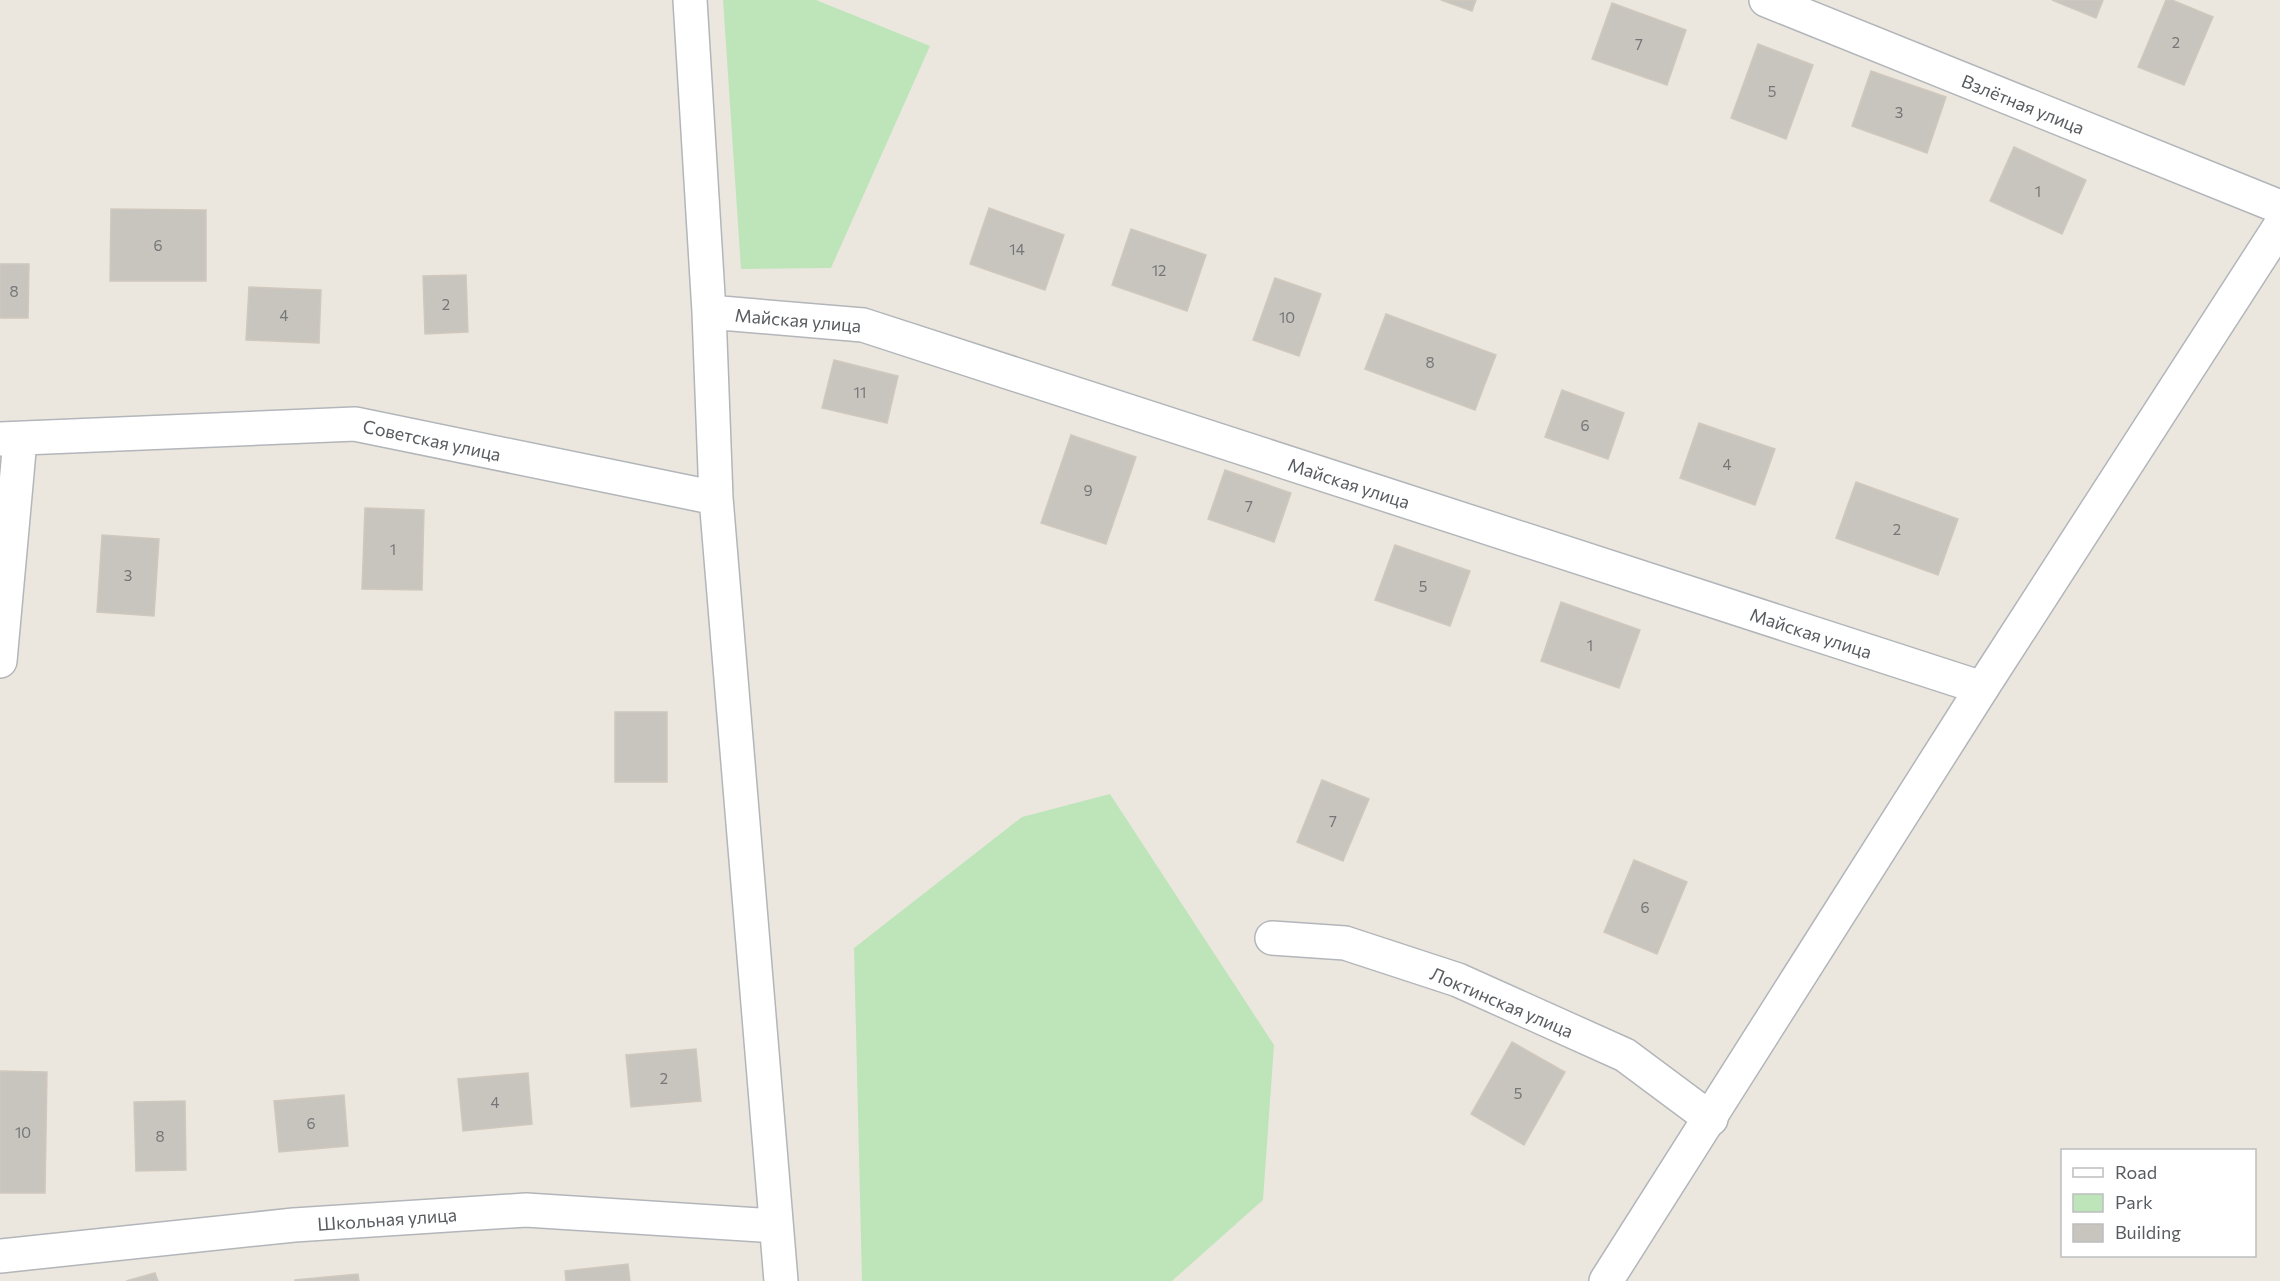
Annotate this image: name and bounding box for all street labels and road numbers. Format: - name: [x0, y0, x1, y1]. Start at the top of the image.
- street label: Взлётная улица: [1958, 69, 2088, 139]
- street label: Майская улица: [734, 304, 862, 336]
- street label: Советская улица: [361, 415, 503, 465]
- street label: Майская улица: [1285, 453, 1413, 513]
- street label: Майская улица: [1747, 603, 1875, 663]
- street label: Локтинская улица: [1427, 962, 1577, 1042]
- street label: Школьная улица: [316, 1203, 458, 1235]

